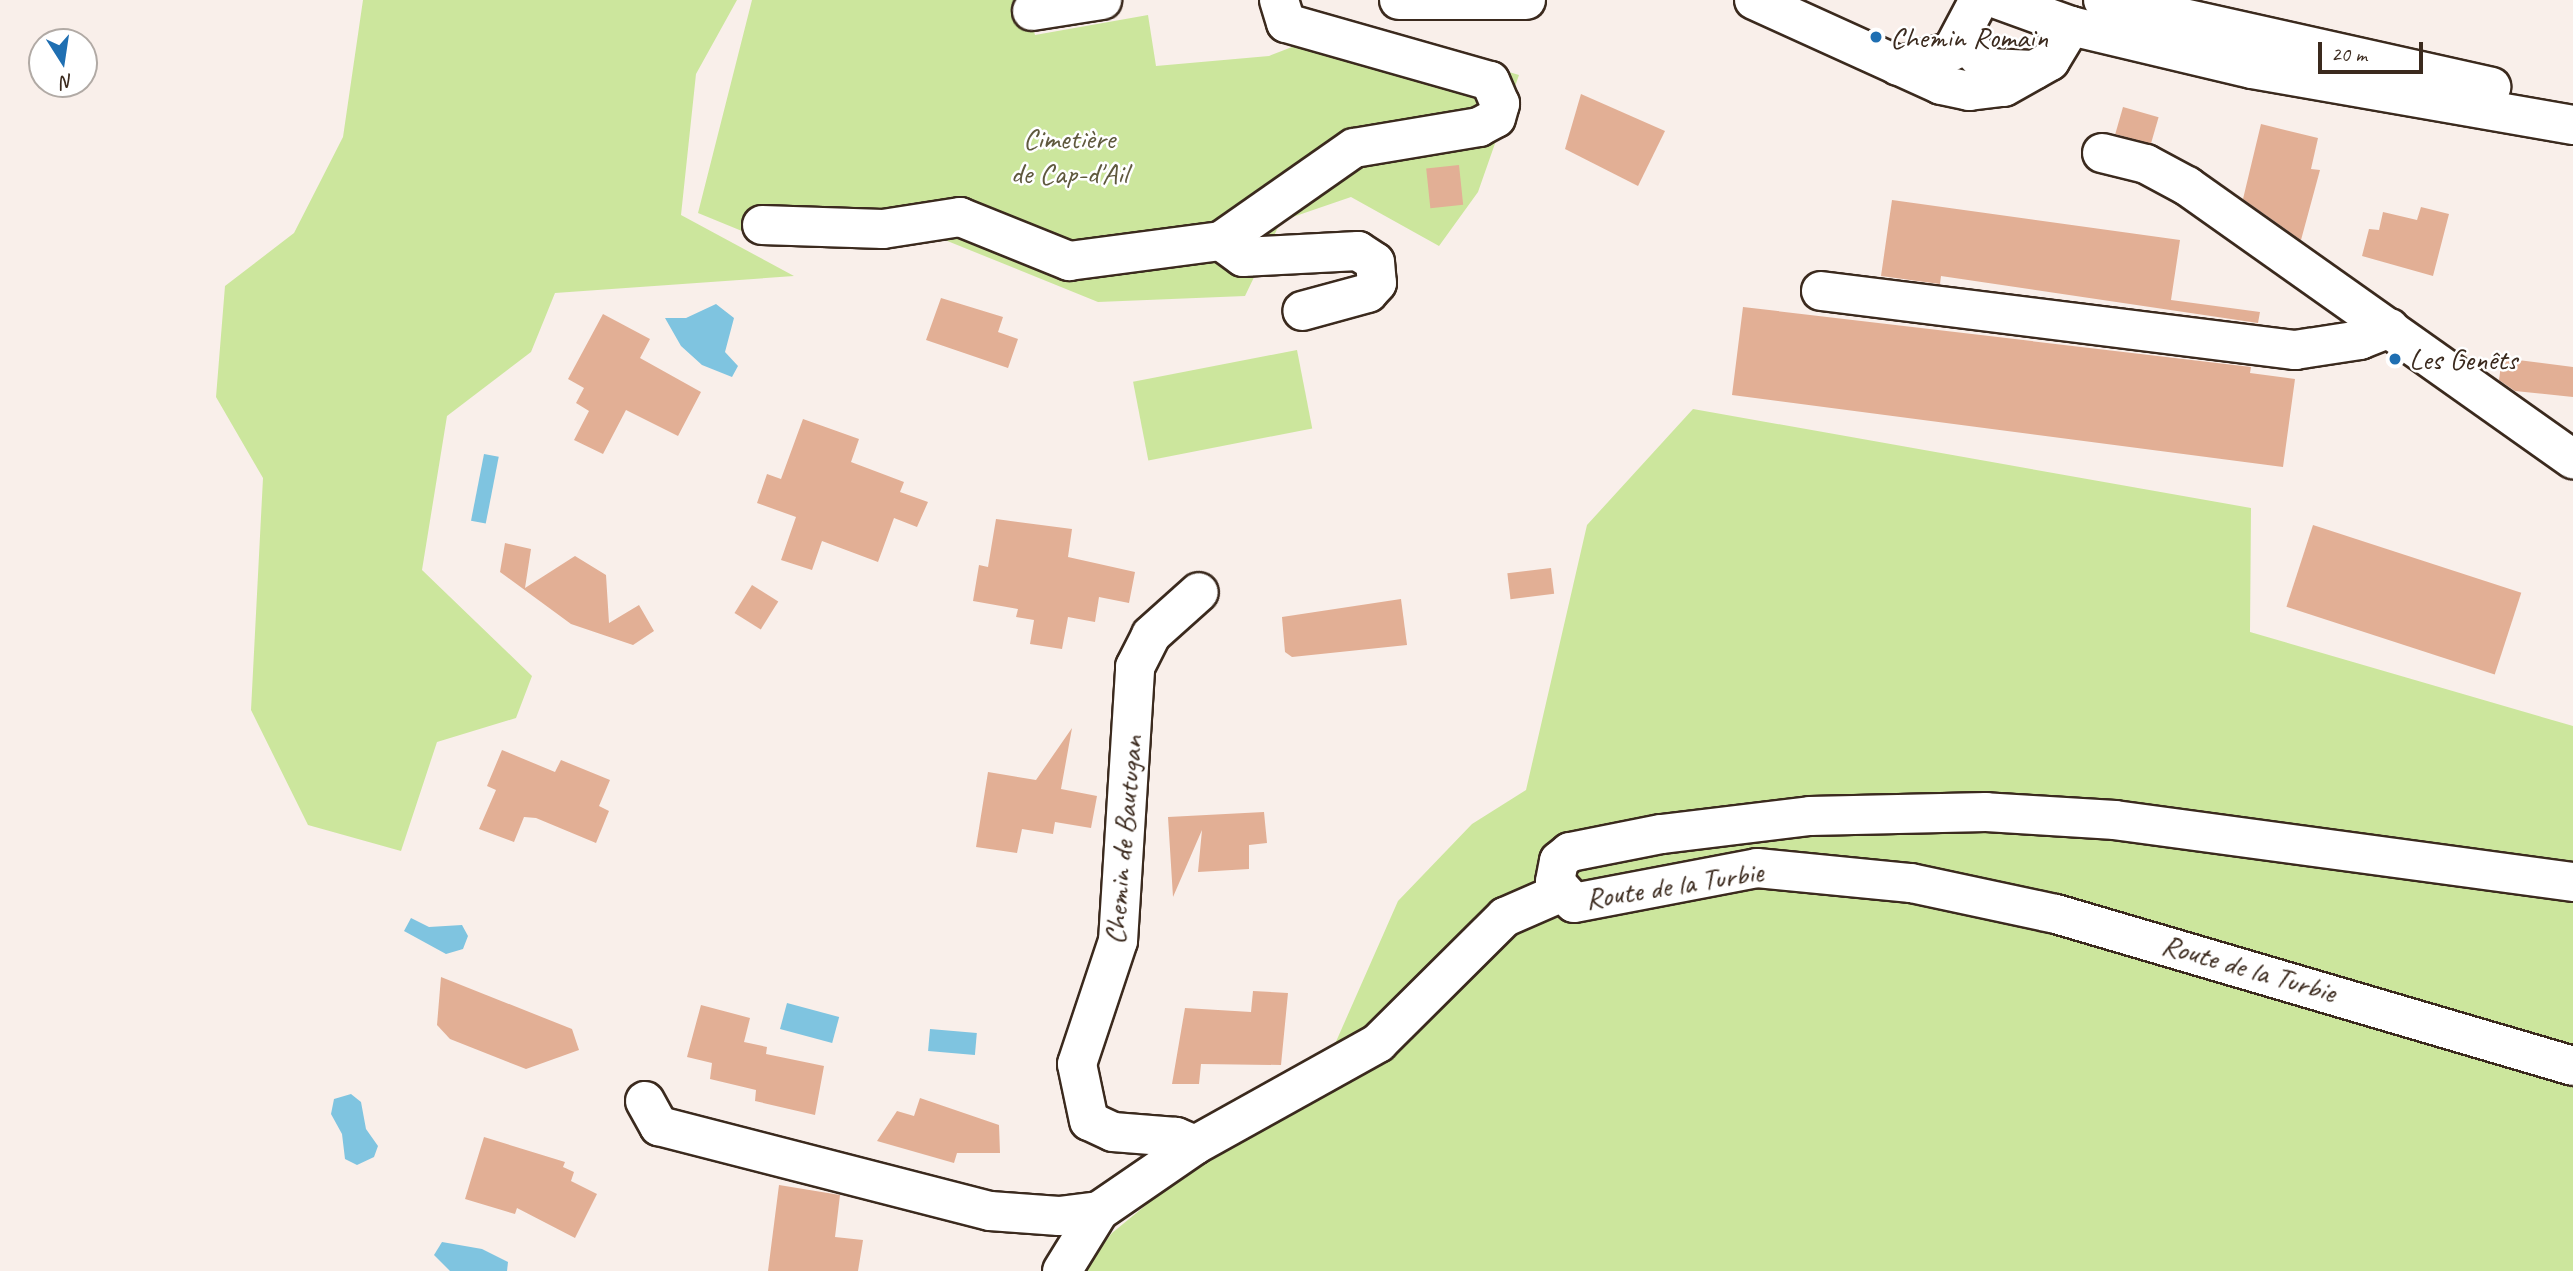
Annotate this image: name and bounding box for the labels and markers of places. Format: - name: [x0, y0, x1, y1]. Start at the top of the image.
- place label: Chemin Romain: [1890, 19, 2047, 55]
- marker: Chemin Romain: [1868, 29, 1884, 45]
- place label: Les Genêts: [2409, 341, 2517, 377]
- marker: Les Genêts: [2387, 351, 2403, 367]

